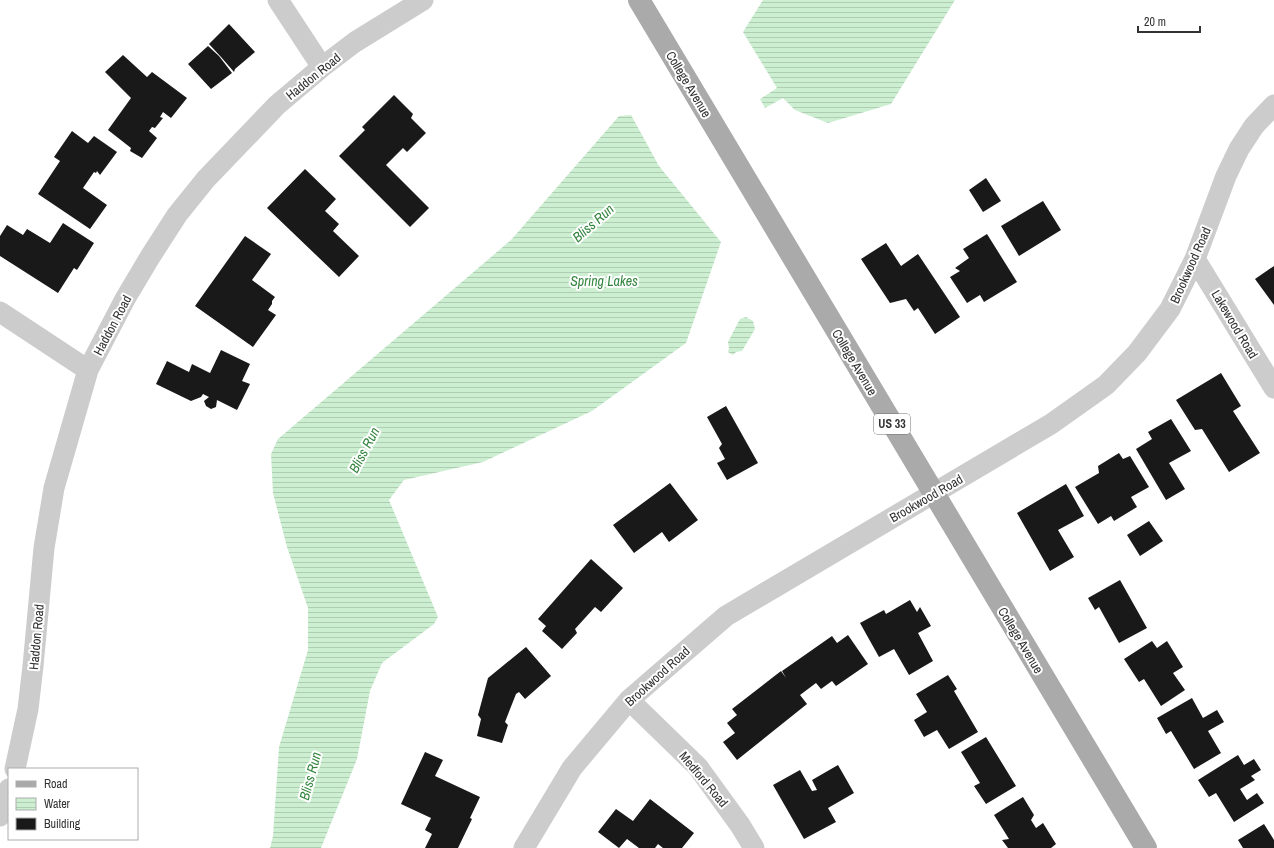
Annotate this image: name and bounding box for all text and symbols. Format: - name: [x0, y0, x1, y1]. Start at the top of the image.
- scale bar: [1138, 8, 1200, 34]
- text: 20 m: [1144, 14, 1166, 30]
- street label: College Avenue: [662, 48, 715, 121]
- street label: Haddon Road: [282, 49, 344, 104]
- water label: Bliss Run: [569, 200, 617, 246]
- street label: Brookwood Road: [1166, 224, 1215, 306]
- water label: Spring Lakes: [570, 272, 638, 290]
- street label: Lakewood Road: [1207, 287, 1262, 362]
- street label: Haddon Road: [89, 292, 135, 358]
- street label: College Avenue: [828, 326, 881, 399]
- road number: US 33: [874, 414, 910, 434]
- water label: Bliss Run: [345, 424, 383, 476]
- street label: Brookwood Road: [887, 471, 966, 526]
- street label: Haddon Road: [25, 603, 48, 671]
- street label: College Avenue: [994, 604, 1047, 677]
- street label: Brookwood Road: [621, 643, 693, 710]
- street label: Medford Road: [675, 748, 732, 811]
- water label: Bliss Run: [295, 750, 325, 802]
- legend: [8, 768, 138, 840]
- text: Road: [44, 776, 68, 792]
- text: Water: [44, 796, 71, 812]
- text: Building: [44, 816, 81, 832]

